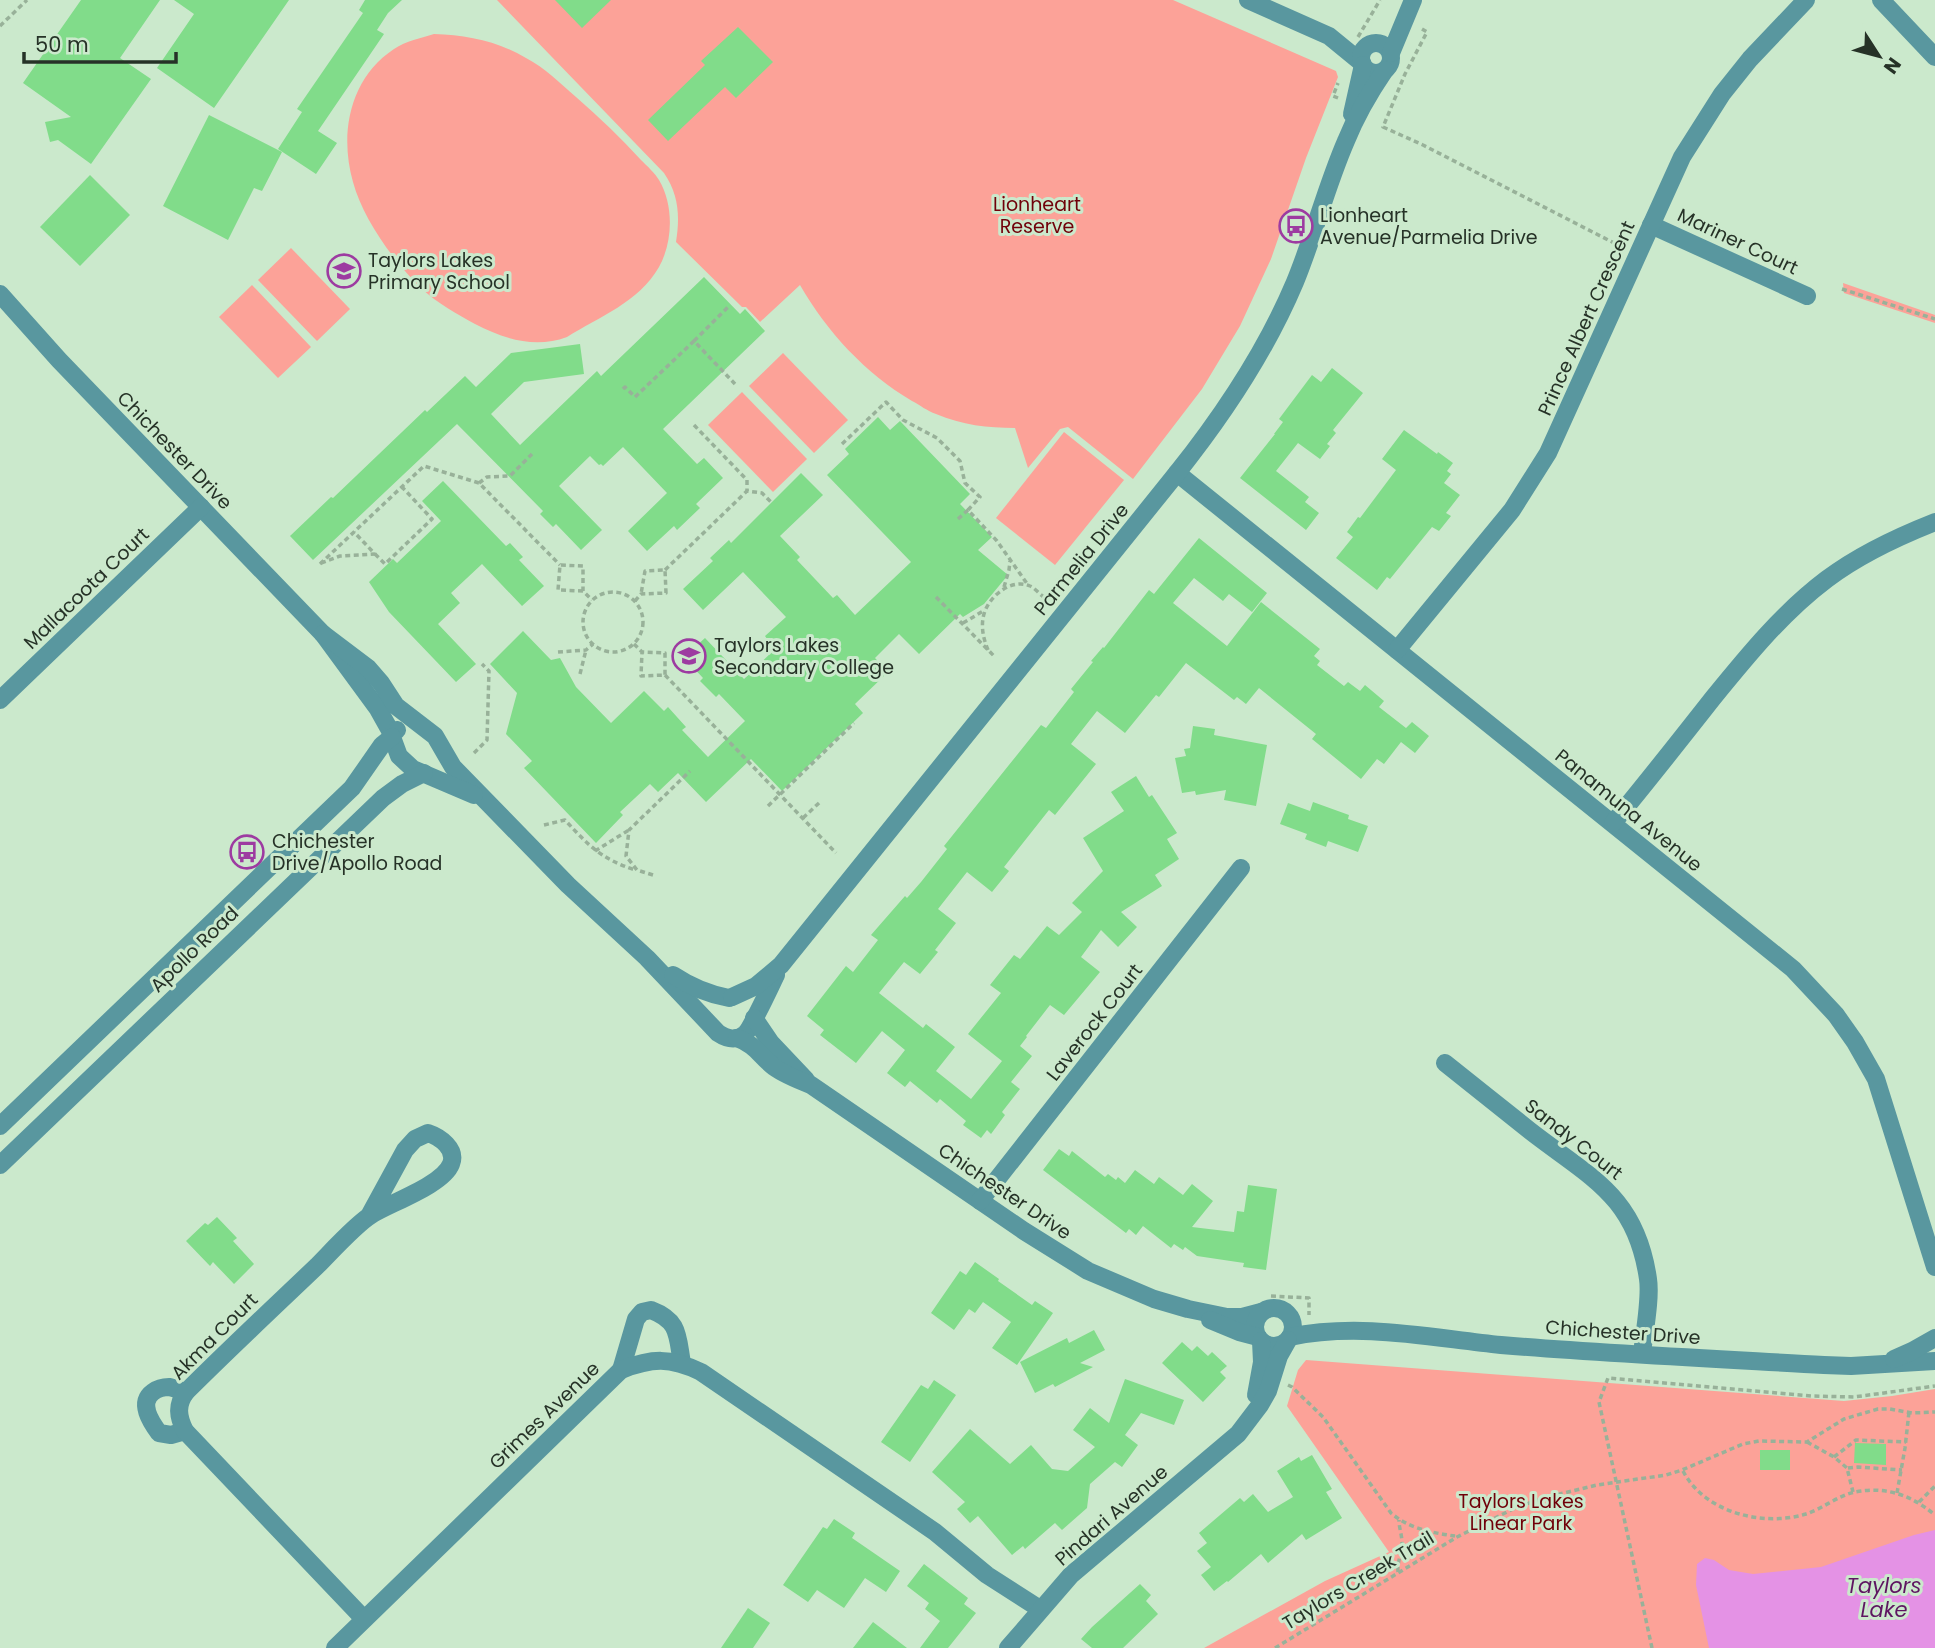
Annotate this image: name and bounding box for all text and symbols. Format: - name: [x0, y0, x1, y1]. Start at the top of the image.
- scale bar: [24, 21, 177, 65]
- north arrow: [1844, 21, 1914, 91]
- text: 50 m: [35, 30, 89, 59]
- text: N: [1877, 52, 1907, 79]
- park label: Lionheart Reserve: [993, 191, 1081, 240]
- place label: Lionheart Avenue/Parmelia Drive: [1320, 202, 1538, 251]
- street label: Mariner Court: [1673, 202, 1803, 281]
- bus stop icon: Lionheart Avenue/Parmelia Drive: [1277, 207, 1315, 245]
- street label: Prince Albert Crescent: [1531, 217, 1642, 420]
- place label: Taylors Lakes Primary School: [368, 247, 510, 296]
- school or university icon: Taylors Lakes Primary School: [325, 252, 363, 290]
- street label: Chichester Drive: [111, 385, 238, 516]
- street label: Parmelia Drive: [1028, 498, 1135, 621]
- street label: Mallacoota Court: [18, 521, 155, 655]
- place label: Taylors Lakes Secondary College: [714, 632, 894, 681]
- school or university icon: Taylors Lakes Secondary College: [670, 637, 708, 675]
- street label: Panamuna Avenue: [1549, 743, 1708, 878]
- place label: Chichester Drive/Apollo Road: [272, 828, 442, 877]
- bus stop icon: Chichester Drive/Apollo Road: [228, 833, 266, 871]
- street label: Apollo Road: [144, 900, 245, 999]
- street label: Laverock Court: [1040, 958, 1149, 1087]
- street label: Sandy Court: [1519, 1093, 1628, 1186]
- street label: Chichester Drive: [933, 1137, 1077, 1246]
- street label: Akma Court: [165, 1287, 264, 1386]
- street label: Chichester Drive: [1545, 1314, 1701, 1351]
- street label: Grimes Avenue: [483, 1356, 606, 1475]
- street label: Pindari Avenue: [1049, 1459, 1174, 1572]
- park label: Taylors Lakes Linear Park: [1458, 1488, 1584, 1537]
- street label: Taylors Creek Trail: [1277, 1524, 1439, 1636]
- water label: Taylors Lake: [1847, 1571, 1921, 1624]

